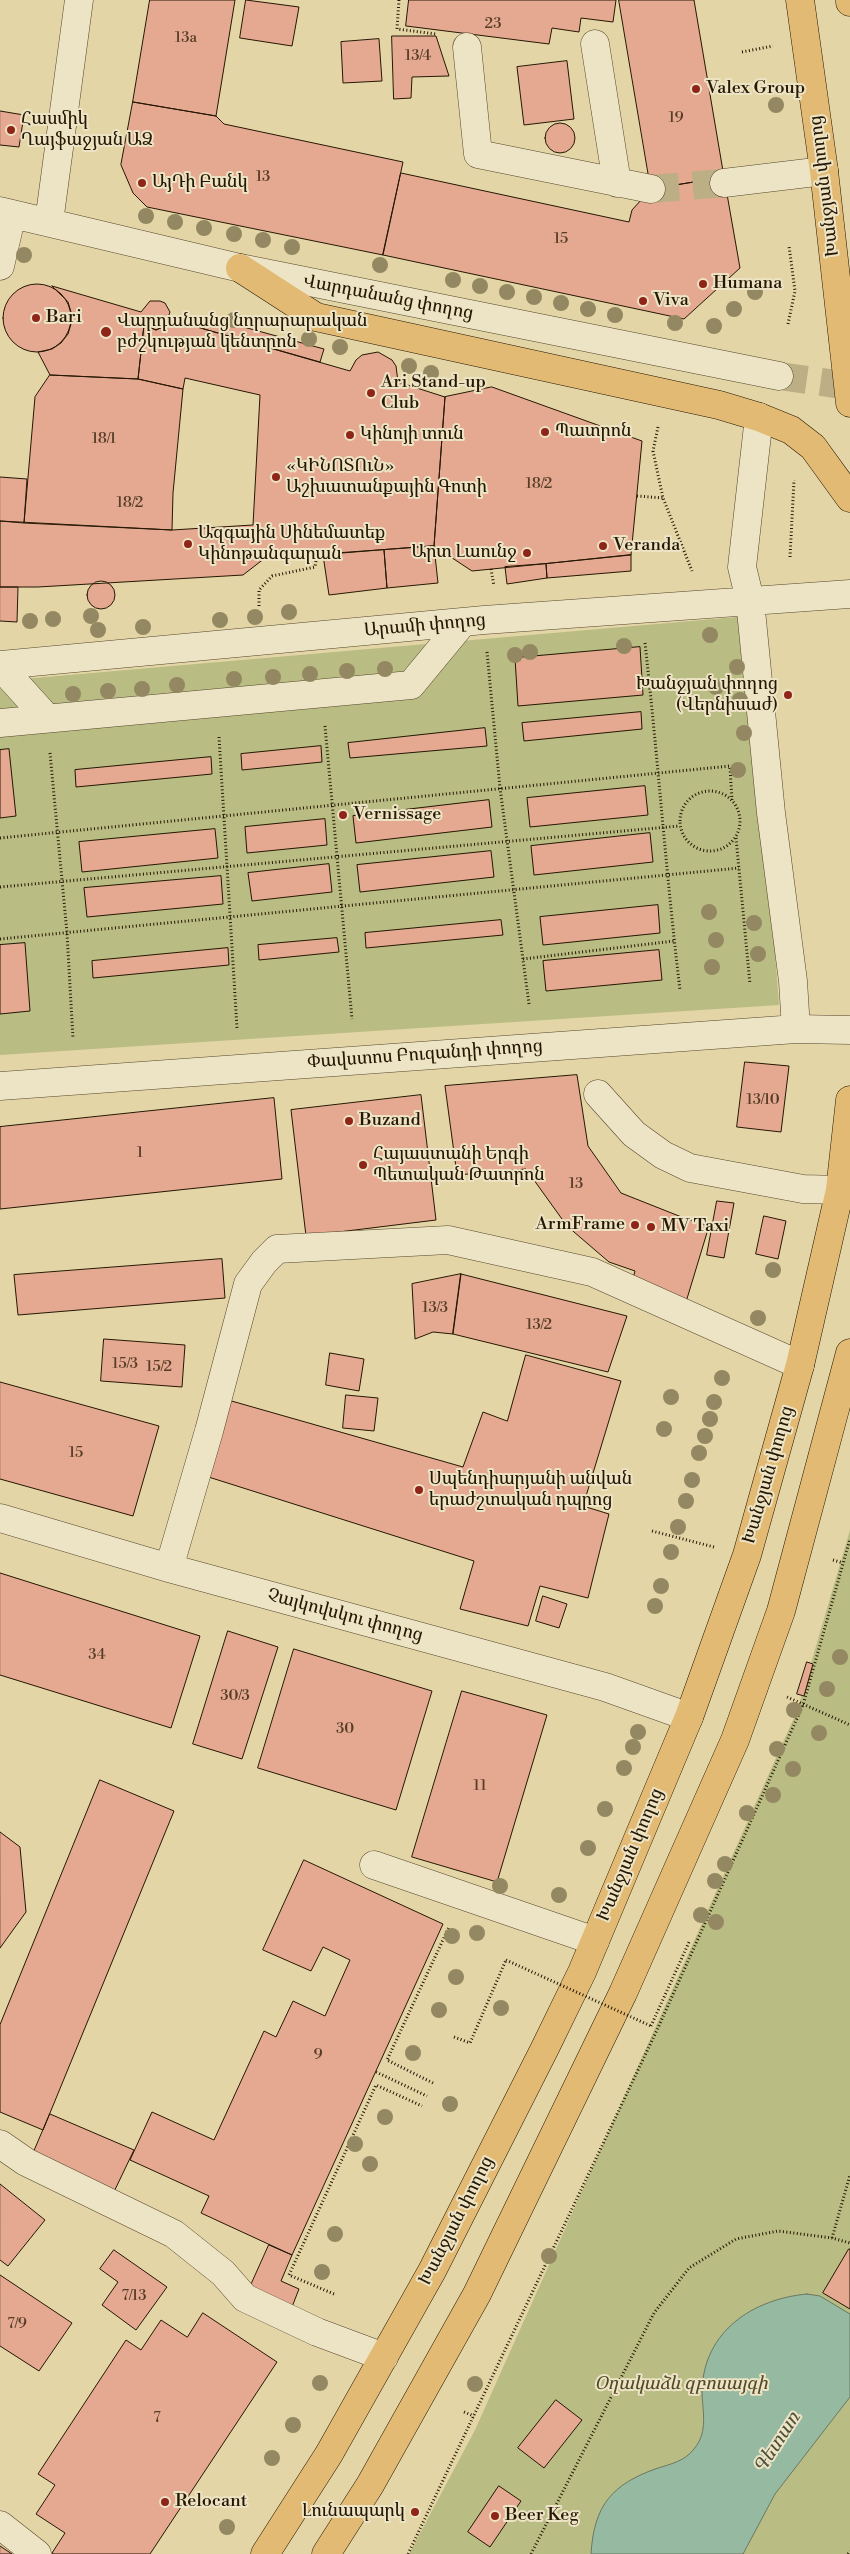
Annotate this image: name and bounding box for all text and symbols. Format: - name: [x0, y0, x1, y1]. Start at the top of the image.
- house number: 23: [485, 15, 501, 33]
- house number: 13a: [175, 29, 197, 47]
- house number: 13/4: [405, 47, 431, 65]
- place label: Valex Group: [706, 78, 805, 100]
- marker: Valex Group: [690, 83, 702, 95]
- place label: Հասմիկ Ղայֆաջյան ԱՁ: [21, 109, 153, 152]
- house number: 19: [668, 109, 684, 127]
- street label: Խանջյան փողոց: [806, 114, 844, 258]
- marker: Հասմիկ Ղայֆաջյան ԱՁ: [5, 124, 17, 136]
- house number: 13: [256, 168, 270, 186]
- place label: ԱյԴի Բանկ: [152, 172, 248, 194]
- marker: ԱյԴի Բանկ: [136, 177, 148, 189]
- house number: 15: [554, 230, 568, 248]
- street label: Վարդանանց փողոց: [301, 271, 475, 325]
- place label: Humana: [713, 273, 782, 295]
- marker: Humana: [697, 278, 709, 290]
- place label: Viva: [653, 290, 689, 312]
- marker: Viva: [637, 295, 649, 307]
- place label: Bari: [46, 307, 82, 329]
- place label: Վարդանանց նորարարական բժշկության կենտրոն: [117, 311, 367, 354]
- marker: Bari: [30, 312, 42, 324]
- marker: Վարդանանց նորարարական բժշկության կենտրոն: [99, 325, 113, 339]
- place label: Ari Stand-up Club: [381, 372, 486, 414]
- marker: Ari Stand-up Club: [365, 387, 377, 399]
- place label: Պատրոն: [555, 421, 631, 443]
- place label: Կինոյի տուն: [360, 424, 464, 446]
- marker: Պատրոն: [539, 426, 551, 438]
- marker: Կինոյի տուն: [344, 429, 356, 441]
- house number: 18/1: [92, 430, 116, 448]
- place label: «ԿԻՆՈՏՈւՆ» Աշխատանքային Գոտի: [286, 456, 487, 498]
- marker: «ԿԻՆՈՏՈւՆ» Աշխատանքային Գոտի: [270, 471, 282, 483]
- house number: 18/2: [526, 475, 552, 493]
- house number: 18/2: [117, 494, 143, 512]
- place label: Ազգային Սինեմատեք Կինոթանգարան: [198, 523, 385, 566]
- place label: Veranda: [613, 535, 680, 557]
- marker: Ազգային Սինեմատեք Կինոթանգարան: [182, 538, 194, 550]
- marker: Veranda: [597, 540, 609, 552]
- place label: Արտ Լաունջ: [411, 542, 517, 564]
- marker: Արտ Լաունջ: [521, 547, 533, 559]
- street label: Արամի փողոց: [363, 610, 487, 642]
- place label: Խանջյան փողոց (Վերնիսաժ): [636, 674, 778, 716]
- marker: Խանջյան փողոց (Վերնիսաժ): [782, 689, 794, 701]
- place label: Vernissage: [353, 804, 441, 826]
- marker: Vernissage: [337, 809, 349, 821]
- street label: Փավստոս Բուզանդի փողոց: [306, 1036, 544, 1074]
- house number: 13/10: [746, 1091, 780, 1109]
- place label: Buzand: [359, 1110, 421, 1132]
- marker: Buzand: [343, 1115, 355, 1127]
- house number: 1: [137, 1144, 143, 1162]
- place label: Հայաստանի Երգի Պետական Թատրոն: [373, 1144, 545, 1186]
- marker: Հայաստանի Երգի Պետական Թատրոն: [357, 1159, 369, 1171]
- house number: 13: [569, 1175, 583, 1193]
- place label: ArmFrame: [535, 1214, 625, 1236]
- place label: MV Taxi: [661, 1216, 729, 1238]
- marker: ArmFrame: [629, 1219, 641, 1231]
- marker: MV Taxi: [645, 1221, 657, 1233]
- house number: 13/3: [422, 1299, 448, 1317]
- house number: 13/2: [526, 1316, 552, 1334]
- house number: 15/3: [112, 1355, 138, 1373]
- house number: 15/2: [146, 1358, 172, 1376]
- street label: Խանջյան փողոց: [739, 1404, 799, 1546]
- house number: 15: [69, 1444, 83, 1462]
- place label: Սպենդիարյանի անվան երաժշտական դպրոց: [429, 1469, 632, 1512]
- marker: Սպենդիարյանի անվան երաժշտական դպրոց: [413, 1484, 425, 1496]
- street label: Չայկովսկու փողոց: [265, 1585, 425, 1647]
- house number: 34: [88, 1646, 106, 1664]
- house number: 30/3: [220, 1687, 250, 1705]
- house number: 30: [336, 1720, 354, 1738]
- house number: 11: [473, 1777, 487, 1795]
- street label: Խանջյան փողոց: [593, 1785, 669, 1925]
- house number: 9: [313, 2046, 323, 2064]
- street label: Խանջյան փողոց: [415, 2153, 499, 2289]
- house number: 7/13: [121, 2287, 147, 2305]
- house number: 7/9: [7, 2315, 27, 2333]
- park label: Օղակաձև զբոսայգի: [594, 2374, 768, 2396]
- water label: Գետառ: [750, 2408, 806, 2478]
- house number: 7: [153, 2409, 161, 2427]
- place label: Relocant: [175, 2491, 247, 2513]
- marker: Relocant: [159, 2496, 171, 2508]
- place label: Լունապարկ: [302, 2501, 405, 2523]
- place label: Beer Keg: [505, 2505, 579, 2527]
- marker: Լունապարկ: [409, 2506, 421, 2518]
- marker: Beer Keg: [489, 2510, 501, 2522]

